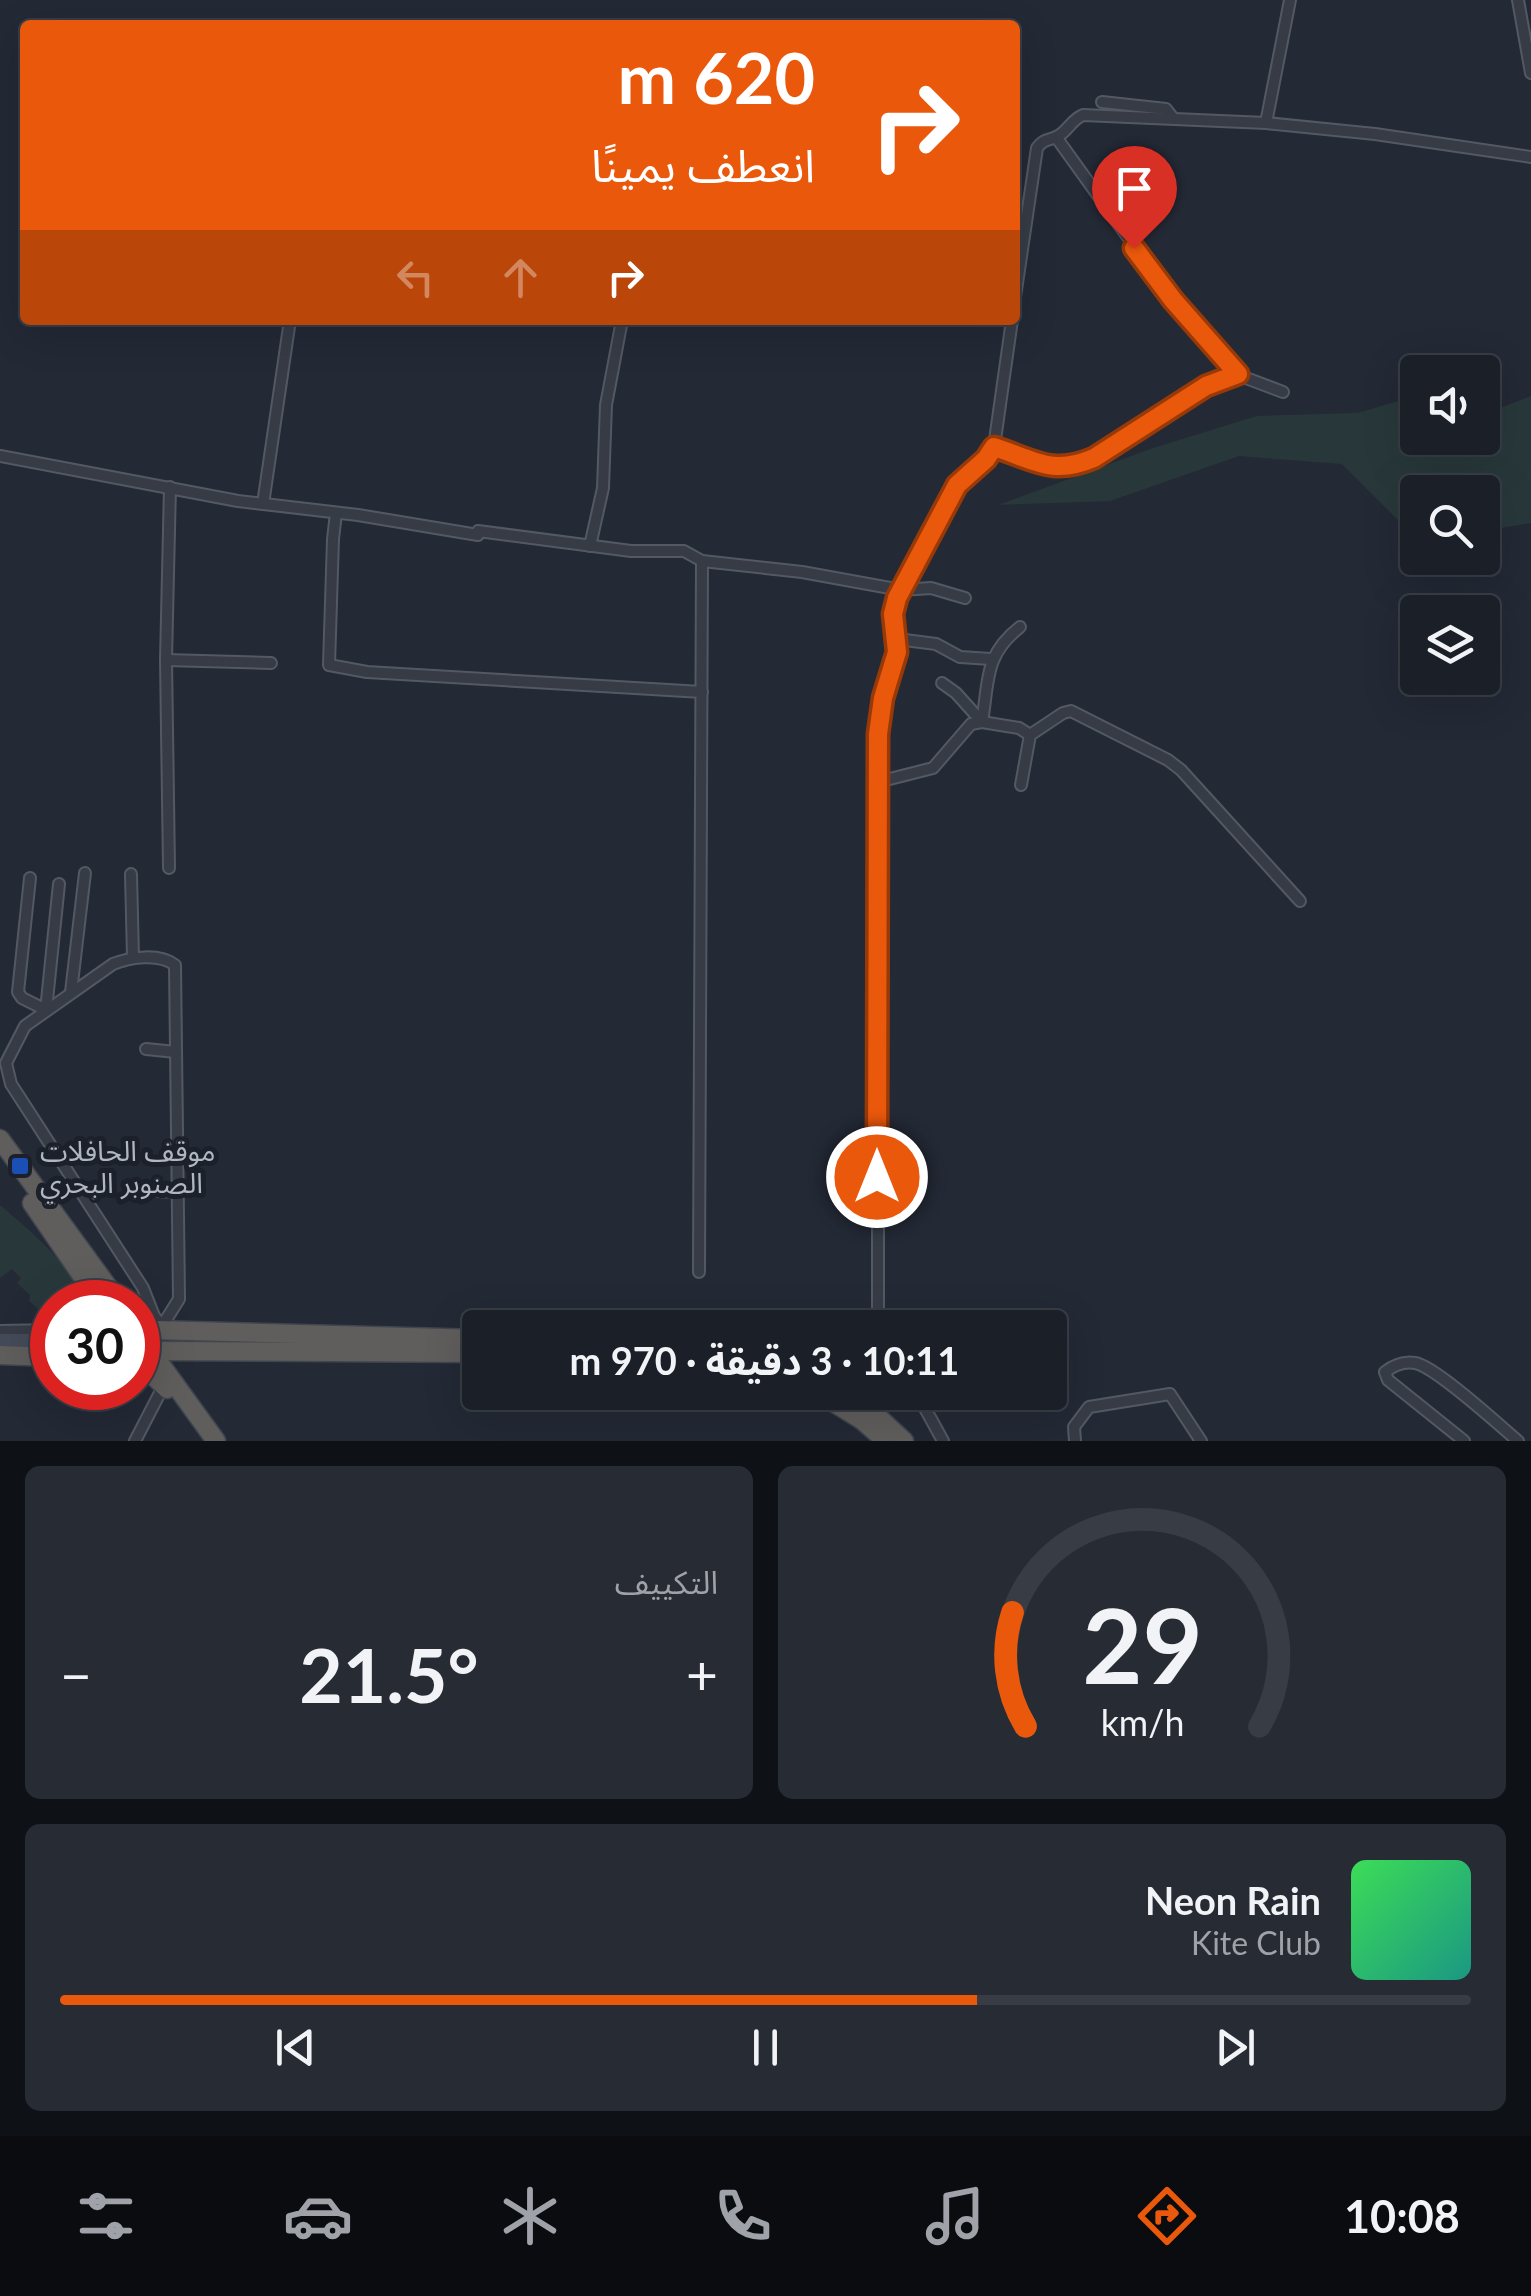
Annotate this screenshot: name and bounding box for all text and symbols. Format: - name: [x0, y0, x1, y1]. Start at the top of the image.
- text: 620 m: [618, 35, 815, 119]
- icon: right: [850, 60, 980, 190]
- text: انعطف يمينًا: [591, 138, 815, 192]
- pin: [1092, 146, 1177, 249]
- icon: arrive: [1107, 161, 1162, 216]
- icon: left: [388, 250, 443, 305]
- icon: ahead: [493, 250, 548, 305]
- icon: right: [598, 250, 653, 305]
- map controls: [1400, 355, 1500, 695]
- button: sound: [1400, 355, 1500, 455]
- button: search: [1400, 475, 1500, 575]
- button: layers: [1400, 595, 1500, 695]
- position arrow: [825, 1125, 929, 1229]
- place label: موقف الحافلات الصنوبر البحري: [40, 1133, 215, 1204]
- marker: موقف الحافلات الصنوبر البحري: [9, 1155, 31, 1177]
- speed limit sign: 30: [30, 1280, 160, 1410]
- text: 10:11 · 3 دقيقة · 970 m: [570, 1337, 959, 1383]
- text: التكييف: [615, 1562, 718, 1601]
- text: 29: [1082, 1581, 1202, 1706]
- text: 21.5°: [299, 1629, 479, 1719]
- text: −: [60, 1641, 92, 1707]
- text: +: [686, 1641, 718, 1707]
- text: km/h: [1100, 1701, 1184, 1744]
- text: Neon Rain: [1145, 1877, 1321, 1923]
- text: Kite Club: [1191, 1923, 1321, 1962]
- icon: previous: [268, 2020, 323, 2075]
- icon: pause: [738, 2020, 793, 2075]
- icon: next: [1208, 2020, 1263, 2075]
- icon: filters: [71, 2181, 141, 2251]
- icon: car: [283, 2181, 353, 2251]
- icon: climate: [495, 2181, 565, 2251]
- icon: phone: [708, 2181, 778, 2251]
- icon: music: [920, 2181, 990, 2251]
- icon: directions: [1132, 2181, 1202, 2251]
- text: 10:08: [1344, 2189, 1460, 2243]

